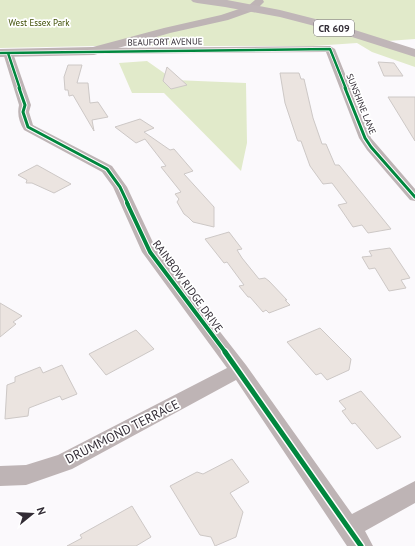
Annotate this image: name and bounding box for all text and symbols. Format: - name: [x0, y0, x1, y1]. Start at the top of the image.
- park label: West Essex Park: [9, 17, 70, 28]
- road number: CR 609: [314, 20, 354, 36]
- street label: BEAUFORT AVENUE: [127, 35, 203, 48]
- street label: SUNSHINE LANE: [344, 72, 379, 136]
- street label: RAINBOW RIDGE DRIVE: [150, 237, 226, 335]
- street label: DRUMMOND TERRACE: [62, 395, 182, 468]
- north arrow: [12, 494, 52, 534]
- text: N: [34, 505, 49, 517]

